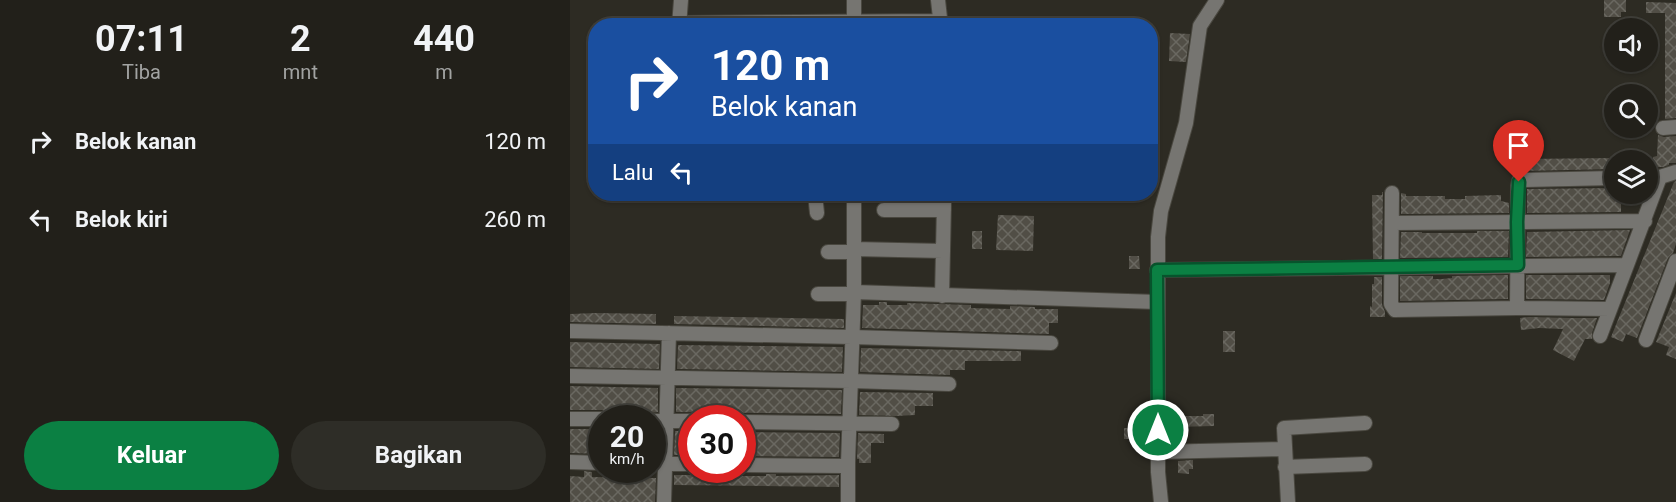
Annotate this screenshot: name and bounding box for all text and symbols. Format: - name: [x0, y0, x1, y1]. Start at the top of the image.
- text: 07:11: [95, 18, 188, 60]
- text: 2: [290, 18, 311, 60]
- text: 440: [413, 18, 475, 60]
- map controls: [1604, 18, 1658, 204]
- button: sound: [1604, 18, 1658, 72]
- text: 120 m: [711, 41, 830, 90]
- icon: right: [612, 42, 690, 120]
- text: Tiba: [122, 60, 161, 84]
- text: mnt: [283, 60, 318, 84]
- text: m: [435, 60, 453, 84]
- button: search: [1604, 84, 1658, 138]
- text: Belok kanan: [711, 91, 857, 123]
- pin: [1493, 120, 1544, 182]
- icon: right: [24, 125, 57, 158]
- text: Belok kanan: [75, 129, 196, 154]
- text: 120 m: [484, 129, 546, 154]
- icon: arrive: [1502, 129, 1535, 162]
- button: layers: [1604, 150, 1658, 204]
- icon: left: [665, 156, 698, 189]
- text: Lalu: [612, 160, 653, 185]
- icon: left: [24, 203, 57, 236]
- text: Belok kiri: [75, 207, 168, 232]
- text: 260 m: [484, 207, 546, 232]
- position arrow: [1126, 398, 1190, 462]
- speed limit sign: 30: [678, 405, 756, 483]
- text: 20: [610, 419, 644, 454]
- button: Keluar: [24, 421, 279, 490]
- button: Bagikan: [291, 421, 546, 490]
- text: km/h: [609, 450, 645, 468]

